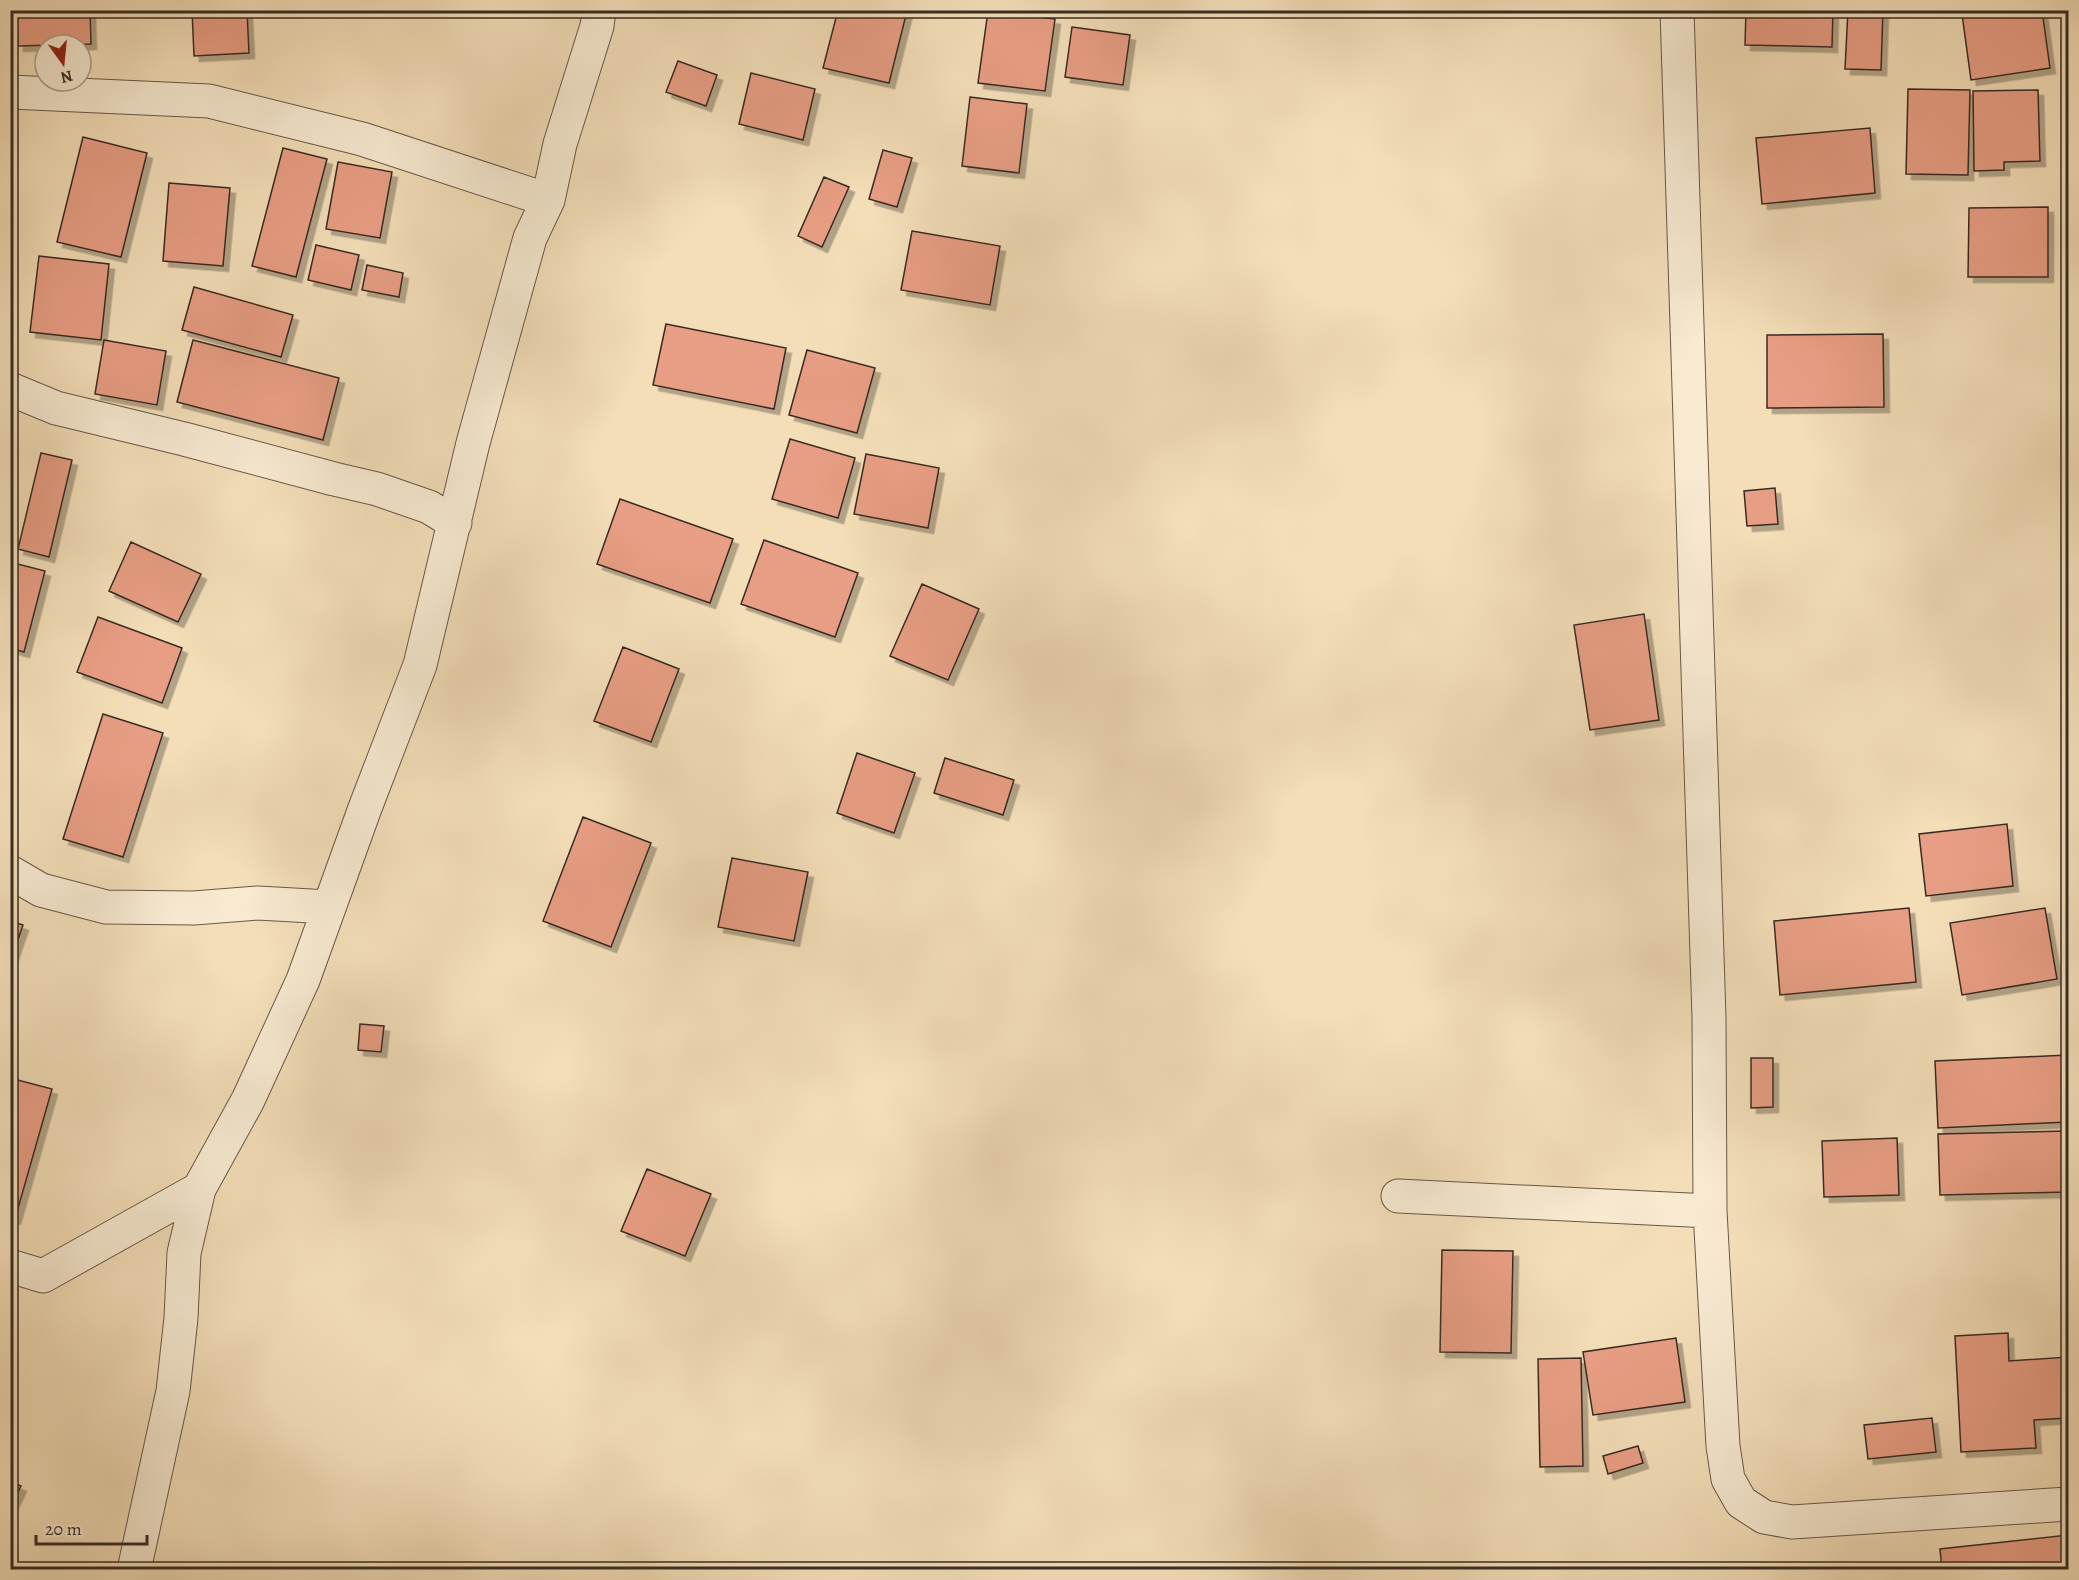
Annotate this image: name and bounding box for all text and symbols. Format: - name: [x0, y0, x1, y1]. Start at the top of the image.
- north arrow: [33, 33, 93, 93]
- text: N: [58, 64, 75, 89]
- scale bar: [36, 1508, 147, 1546]
- text: 20 m: [45, 1517, 82, 1541]

